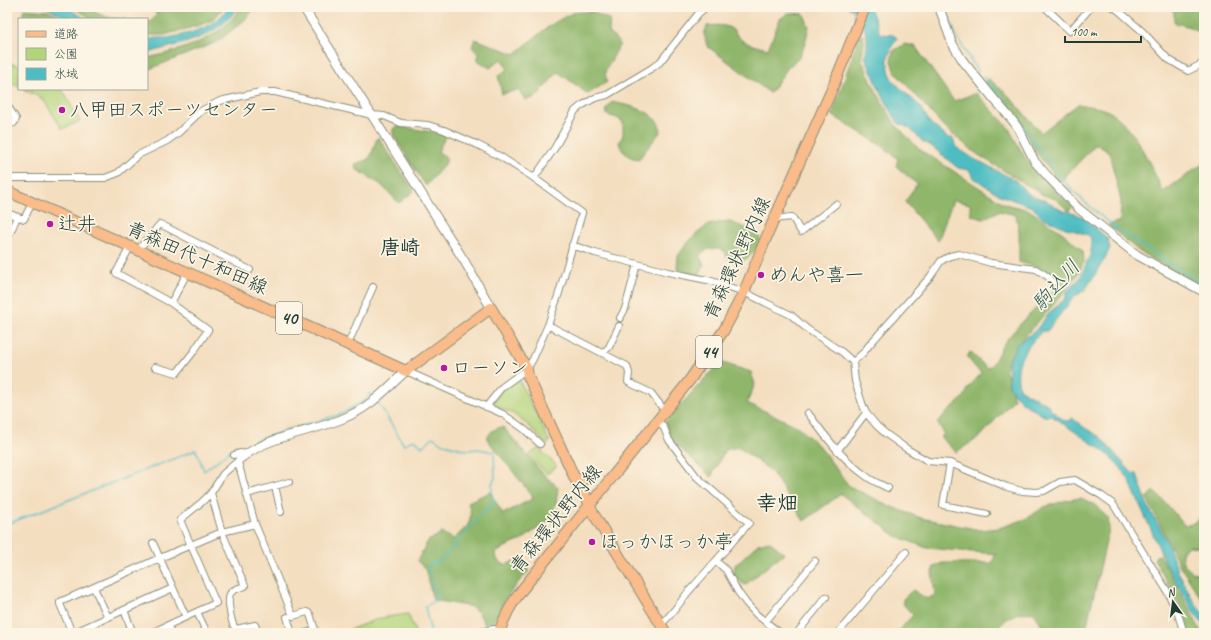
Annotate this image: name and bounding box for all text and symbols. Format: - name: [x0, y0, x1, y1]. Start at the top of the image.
- legend: [18, 18, 148, 90]
- scale bar: [1065, 18, 1141, 44]
- text: 100 m: [1071, 24, 1098, 40]
- text: 道路: [54, 26, 78, 42]
- text: 公園: [54, 46, 78, 62]
- text: 水域: [54, 66, 78, 82]
- place label: 八甲田スポーツセンター: [70, 98, 278, 122]
- marker: 八甲田スポーツセンター: [57, 105, 67, 115]
- street label: 青森環状野内線: [698, 193, 776, 323]
- place label: 辻井: [58, 212, 96, 236]
- street label: 青森田代十和田線: [123, 216, 271, 300]
- marker: 辻井: [45, 219, 55, 229]
- district label: 唐崎: [380, 235, 420, 260]
- water label: 駒込川: [1027, 254, 1085, 316]
- place label: めんや喜一: [769, 263, 864, 287]
- marker: めんや喜一: [756, 270, 766, 280]
- road number: 40: [276, 302, 302, 334]
- road number: 44: [696, 336, 722, 368]
- place label: ローソン: [452, 356, 528, 380]
- marker: ローソン: [439, 363, 449, 373]
- street label: 青森環状野内線: [505, 460, 607, 578]
- district label: 幸畑: [756, 490, 798, 516]
- place label: ほっかほっか亭: [600, 530, 733, 554]
- marker: ほっかほっか亭: [587, 537, 597, 547]
- north arrow: [1153, 582, 1193, 622]
- text: N: [1166, 584, 1178, 600]

